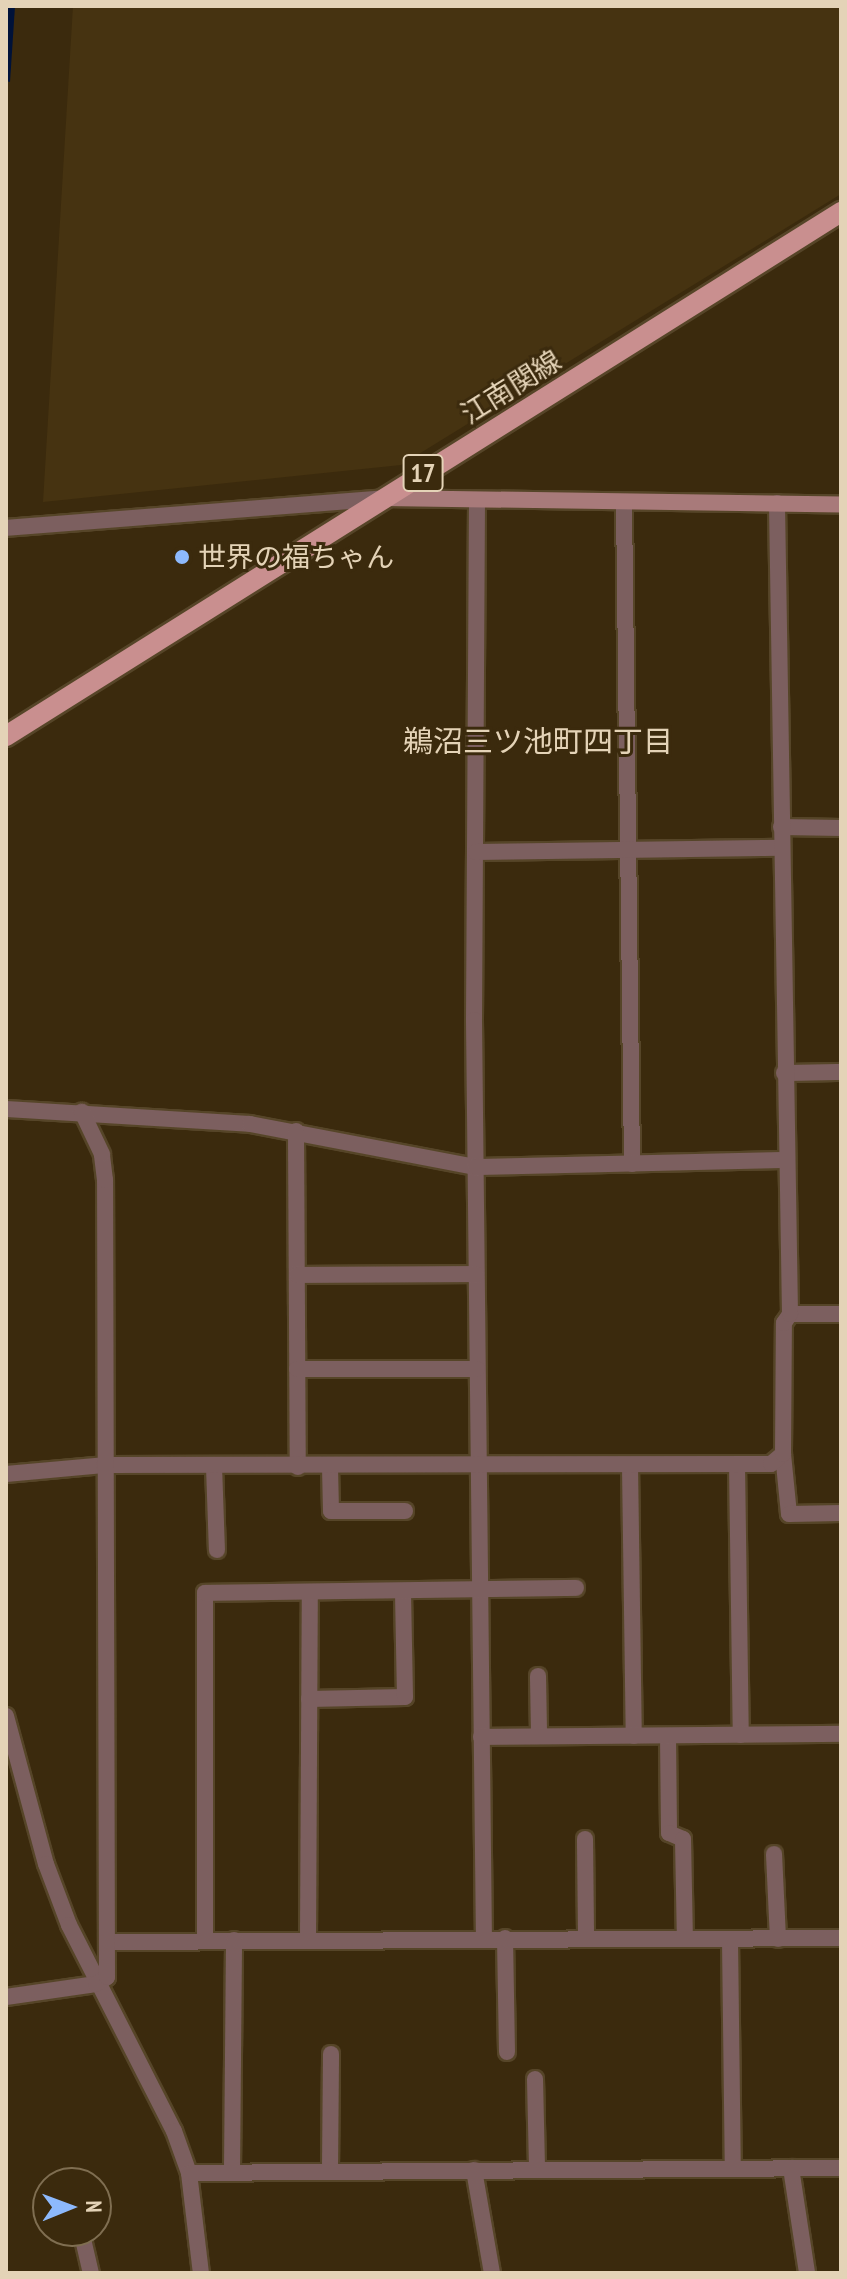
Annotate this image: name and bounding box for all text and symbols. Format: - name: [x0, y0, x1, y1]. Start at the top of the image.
- street label: 江南関線: [455, 343, 567, 431]
- road number: 17: [401, 451, 445, 495]
- place label: 世界の福ちゃん: [198, 540, 394, 574]
- marker: 世界の福ちゃん: [173, 548, 191, 566]
- district label: 鵜沼三ツ池町四丁目: [403, 723, 673, 759]
- north arrow: [32, 2167, 112, 2247]
- text: N: [80, 2200, 108, 2213]

